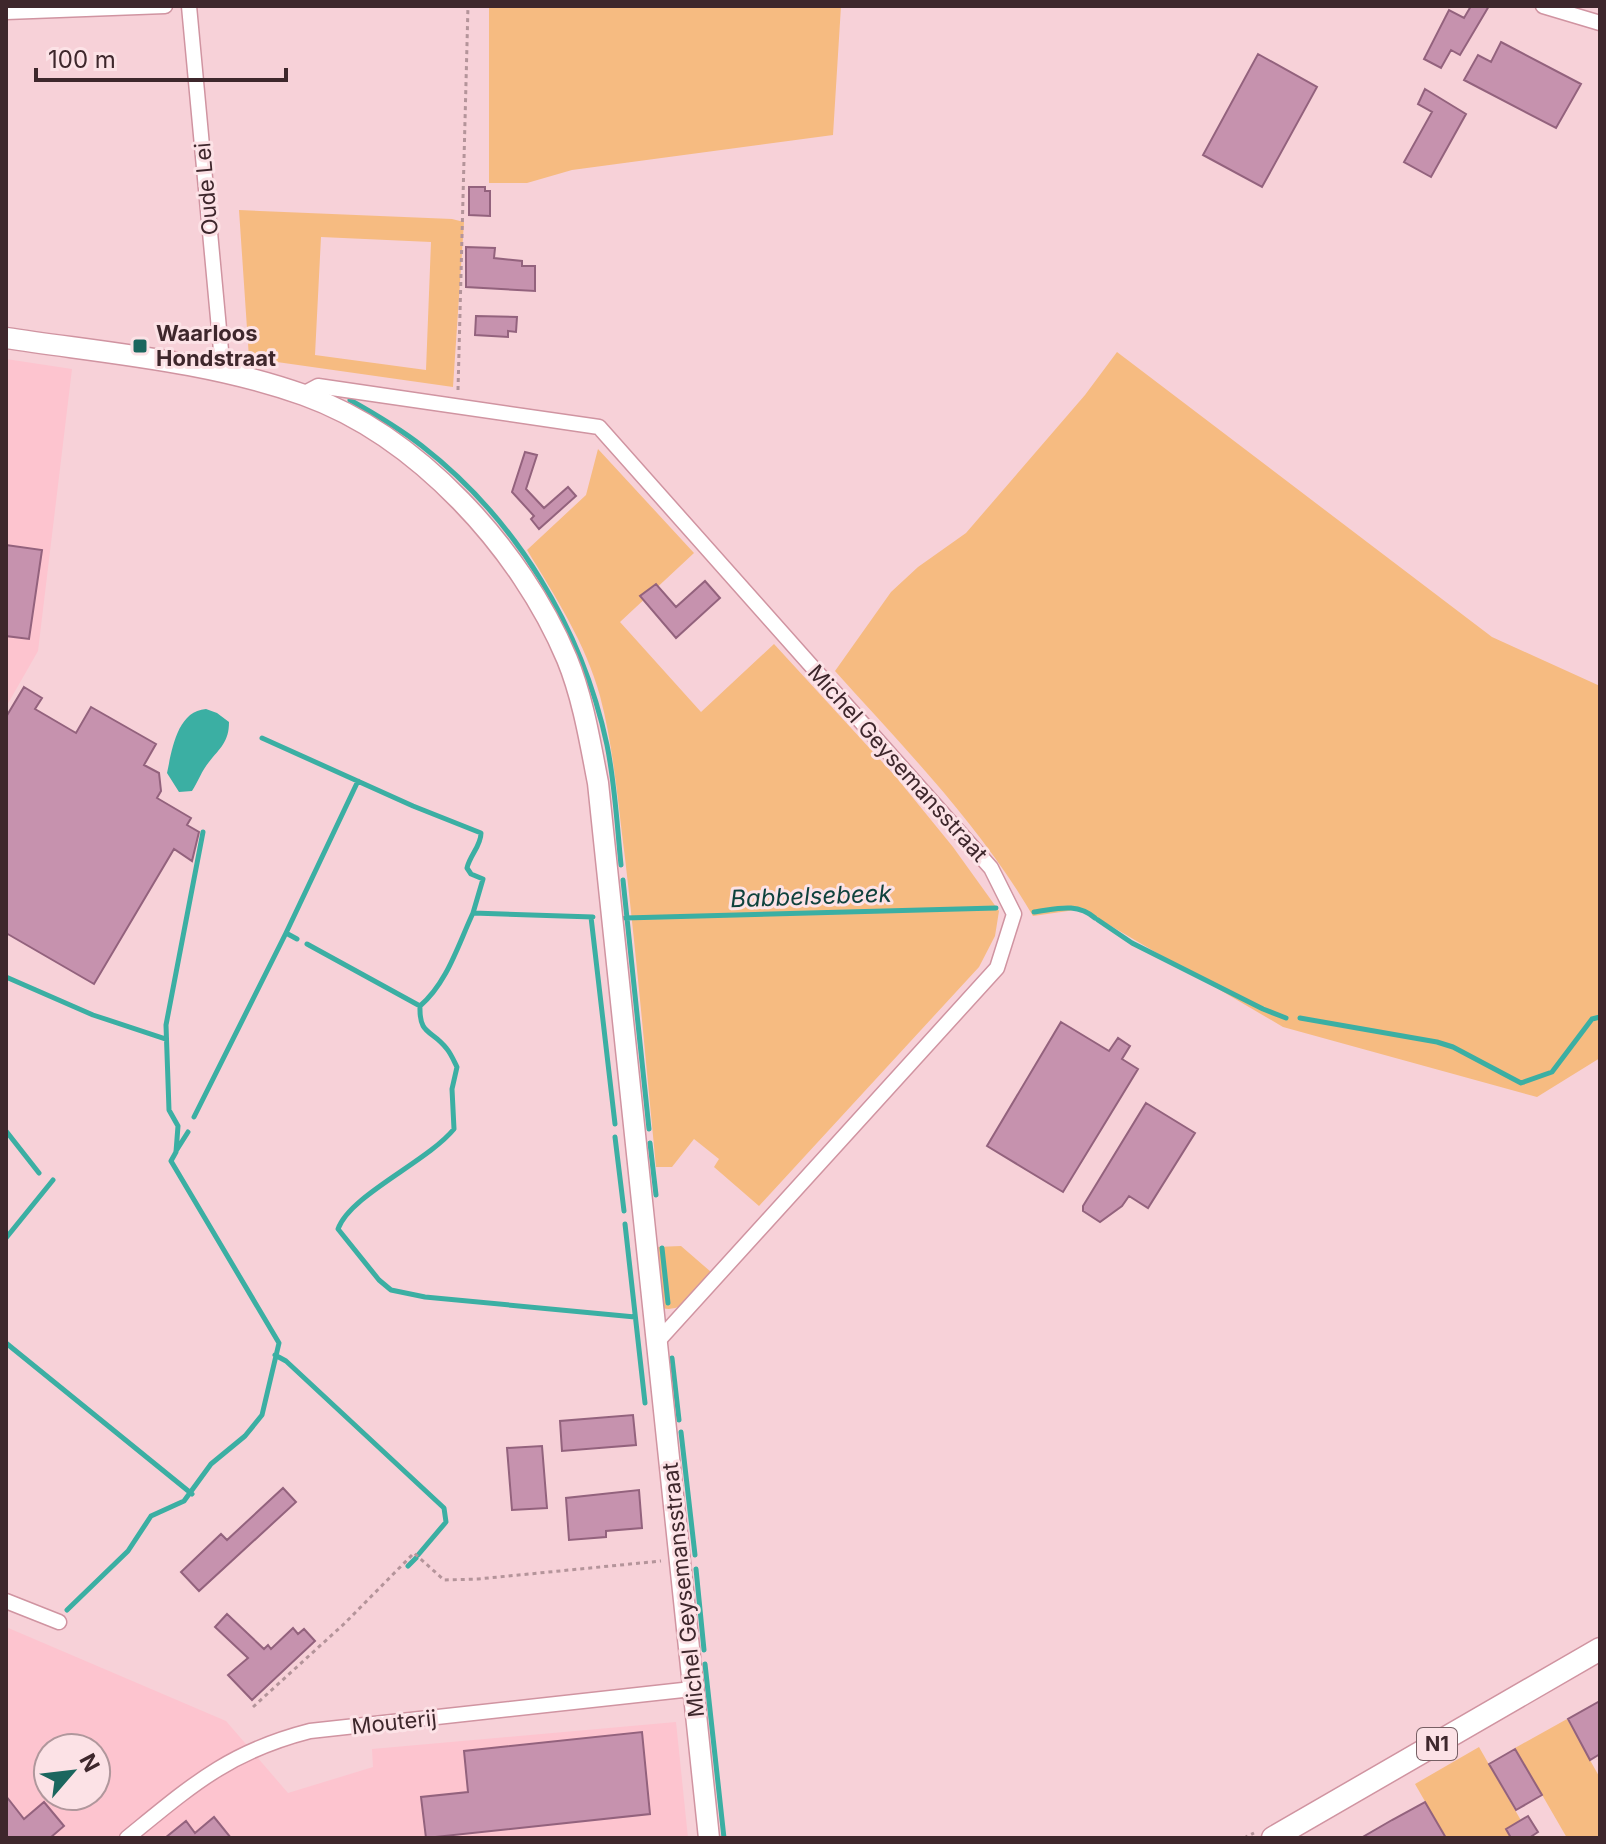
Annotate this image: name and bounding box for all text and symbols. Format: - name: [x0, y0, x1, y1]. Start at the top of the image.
- scale bar: [36, 32, 286, 82]
- text: 100 m: [48, 45, 116, 74]
- street label: Oude Lei: [189, 142, 223, 236]
- place label: Waarloos Hondstraat: [156, 320, 276, 371]
- marker: Waarloos Hondstraat: [131, 337, 149, 355]
- street label: Michel Geysemansstraat: [803, 659, 993, 867]
- water label: Babbelsebeek: [730, 879, 893, 913]
- street label: Michel Geysemansstraat: [657, 1461, 709, 1719]
- street label: Mouterij: [350, 1705, 438, 1739]
- road number: N1: [1417, 1728, 1457, 1760]
- north arrow: [32, 1732, 112, 1812]
- text: N: [74, 1749, 105, 1776]

